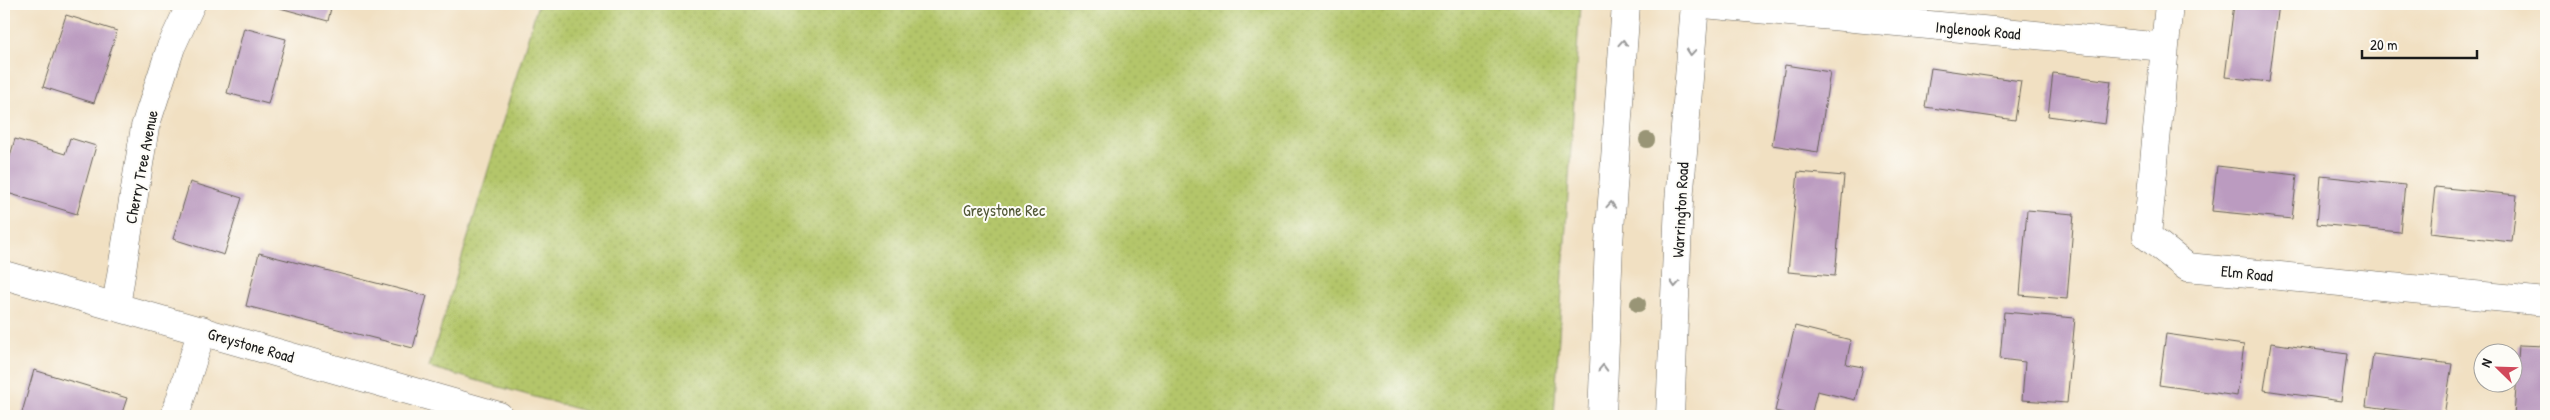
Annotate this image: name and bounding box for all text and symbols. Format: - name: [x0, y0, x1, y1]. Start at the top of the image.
- street label: Inglenook Road: [1934, 15, 2022, 45]
- scale bar: [2362, 28, 2478, 60]
- text: 20 m: [2370, 34, 2397, 55]
- one-way arrow: [1618, 39, 1629, 47]
- one-way arrow: [1686, 49, 1697, 57]
- street label: Cherry Tree Avenue: [119, 108, 163, 226]
- street label: Warrington Road: [1667, 162, 1693, 258]
- park label: Greystone Rec: [963, 199, 1046, 221]
- one-way arrow: [1606, 201, 1617, 209]
- street label: Elm Road: [2220, 259, 2274, 287]
- one-way arrow: [1670, 281, 1681, 289]
- street label: Greystone Road: [205, 322, 297, 368]
- north arrow: [2472, 342, 2522, 392]
- text: N: [2475, 355, 2496, 370]
- one-way arrow: [1598, 363, 1609, 371]

